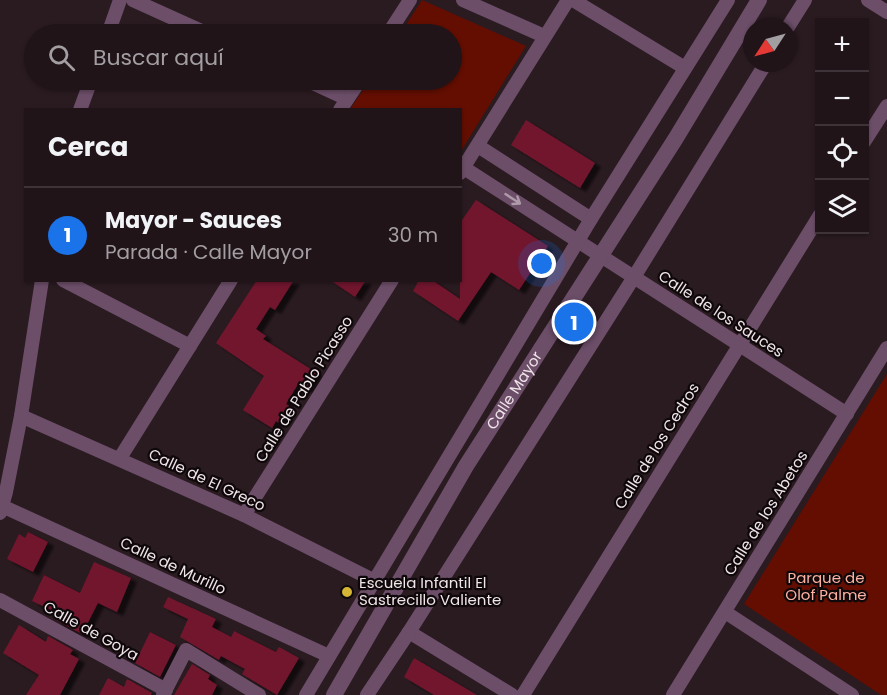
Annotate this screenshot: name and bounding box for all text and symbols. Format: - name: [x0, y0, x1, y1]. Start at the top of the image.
- north arrow: [743, 18, 797, 72]
- map controls: [815, 18, 869, 234]
- button: +: [815, 18, 869, 72]
- search box: [24, 24, 462, 90]
- icon: search: [45, 41, 78, 74]
- text: Buscar aquí: [93, 42, 224, 73]
- button: −: [815, 72, 869, 126]
- button: locate: [815, 126, 869, 180]
- text: Cerca: [48, 129, 128, 165]
- button: layers: [815, 180, 869, 234]
- one-way arrow: [505, 193, 522, 206]
- text: Mayor - Sauces: [105, 205, 282, 236]
- text: 1: [64, 221, 71, 249]
- text: 30 m: [388, 221, 438, 249]
- text: Parada · Calle Mayor: [105, 238, 312, 266]
- your location: [527, 249, 556, 278]
- street label: Calle de los Sauces: [654, 265, 788, 362]
- pin: 1: [554, 300, 594, 344]
- street label: Calle de Pablo Picasso: [250, 312, 357, 466]
- street label: Calle Mayor: [481, 347, 547, 433]
- street label: Calle de los Cedros: [609, 379, 704, 513]
- street label: Calle de El Greco: [145, 443, 269, 516]
- street label: Calle de los Abetos: [719, 446, 813, 579]
- street label: Calle de Murillo: [117, 532, 230, 599]
- park label: Parque de Olof Palme: [785, 567, 867, 605]
- place label: Escuela Infantil El Sastrecillo Valiente: [359, 572, 501, 610]
- marker: Escuela Infantil El Sastrecillo Valiente: [340, 585, 354, 599]
- street label: Calle de Goya: [40, 596, 143, 665]

